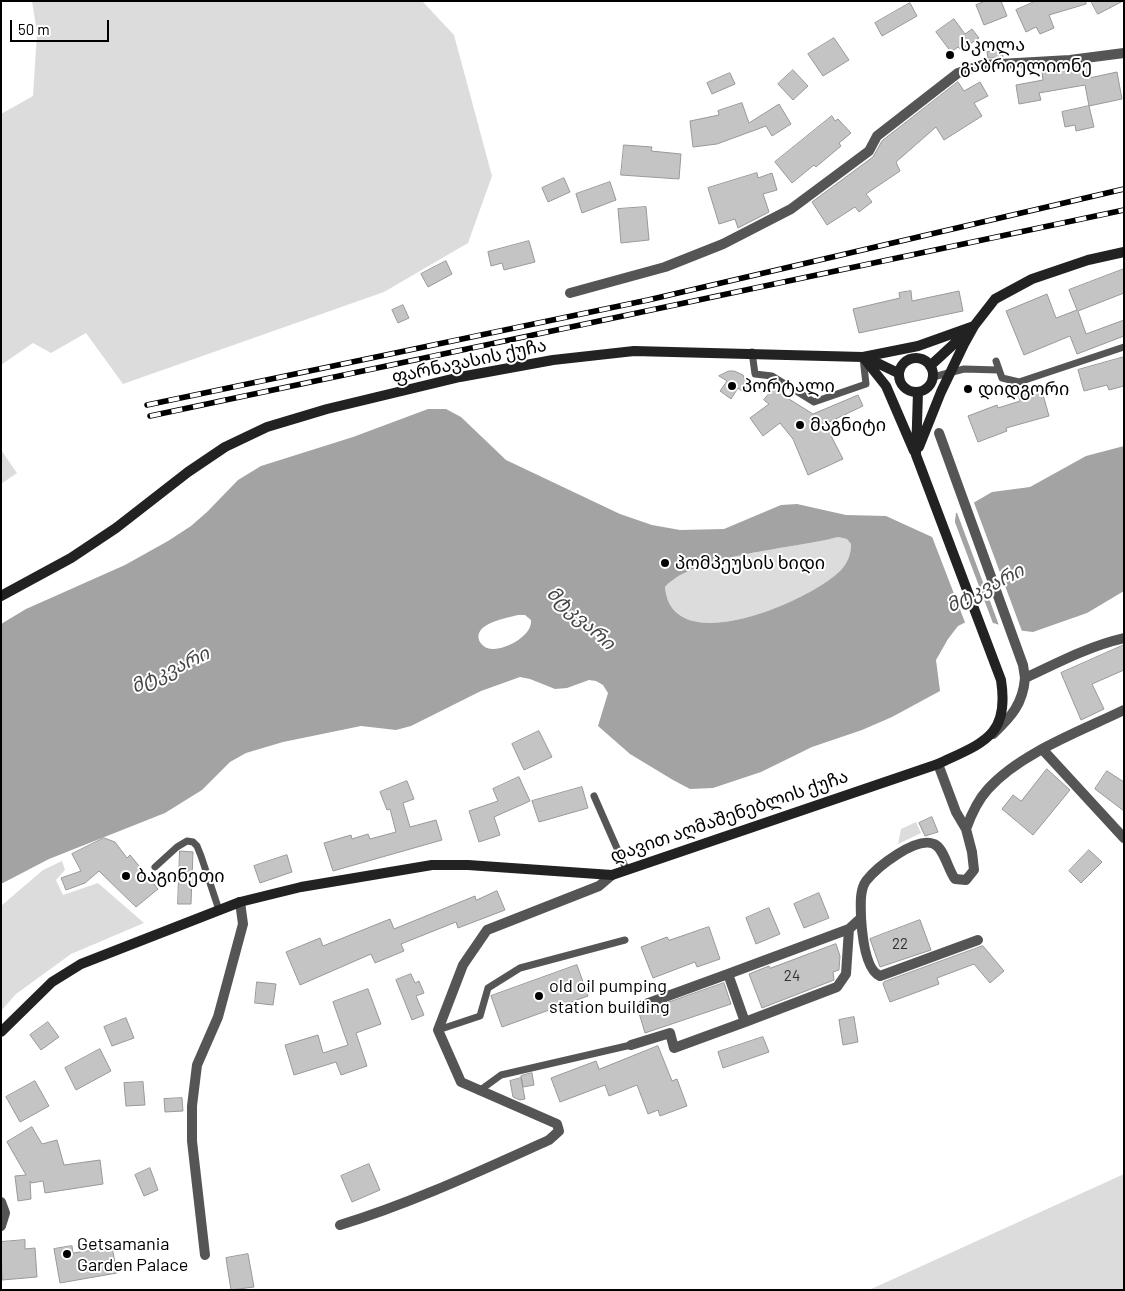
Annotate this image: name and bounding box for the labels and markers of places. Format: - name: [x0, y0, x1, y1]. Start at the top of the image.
- place label: სკოლა გაბრიელიონე: [960, 34, 1092, 76]
- marker: სკოლა გაბრიელიონე: [944, 49, 956, 61]
- place label: პორტალი: [742, 375, 835, 397]
- place label: დიდგორი: [978, 378, 1069, 400]
- marker: პორტალი: [726, 380, 738, 392]
- marker: დიდგორი: [962, 383, 974, 395]
- place label: მაგნიტი: [810, 414, 886, 436]
- marker: მაგნიტი: [794, 419, 806, 431]
- place label: პომპეუსის ხიდი: [675, 552, 825, 574]
- marker: პომპეუსის ხიდი: [659, 557, 671, 569]
- place label: ბაგინეთი: [136, 865, 225, 887]
- marker: ბაგინეთი: [120, 870, 132, 882]
- place label: old oil pumping station building: [549, 975, 670, 1018]
- marker: old oil pumping station building: [533, 990, 545, 1002]
- place label: Getsamania Garden Palace: [77, 1233, 188, 1276]
- marker: Getsamania Garden Palace: [61, 1248, 73, 1260]

